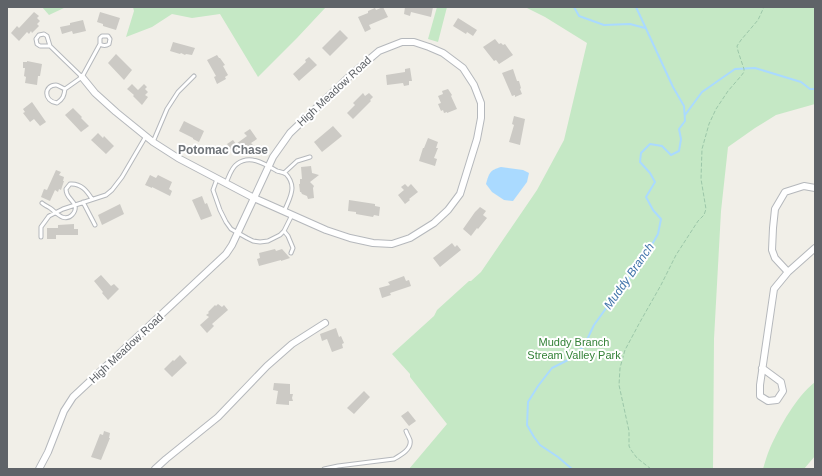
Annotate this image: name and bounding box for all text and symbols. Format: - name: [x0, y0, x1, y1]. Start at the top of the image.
- street label: High Meadow Road: [295, 54, 373, 128]
- district label: Potomac Chase: [178, 143, 268, 157]
- water label: Muddy Branch: [601, 240, 657, 312]
- street label: High Meadow Road: [87, 311, 165, 385]
- park label: Muddy Branch Stream Valley Park: [527, 336, 621, 361]

